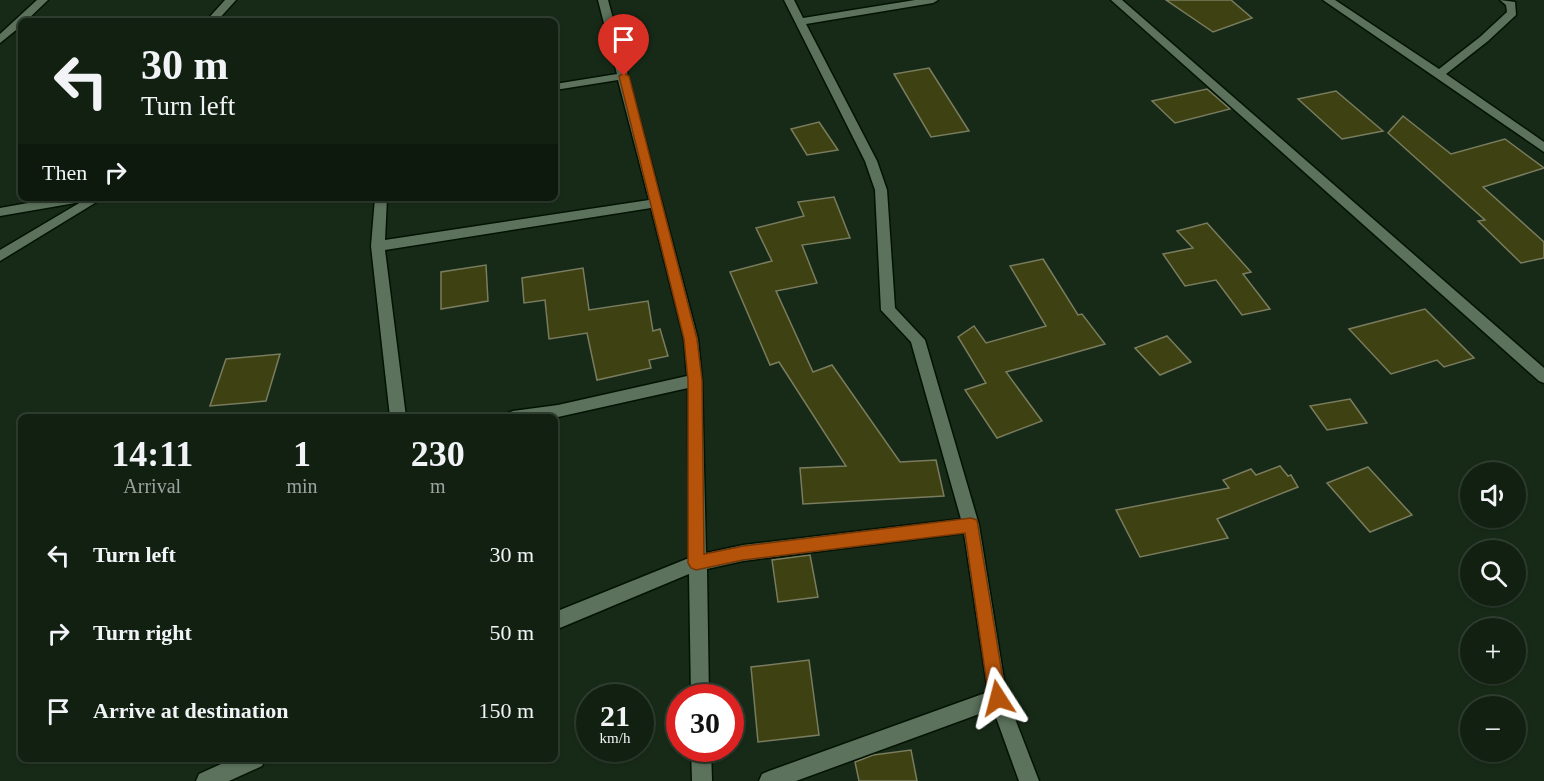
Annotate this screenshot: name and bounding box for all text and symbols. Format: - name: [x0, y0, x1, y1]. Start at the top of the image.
- pin: [598, 14, 649, 76]
- icon: arrive: [607, 23, 640, 56]
- icon: left: [42, 42, 120, 120]
- text: 30 m: [141, 42, 229, 88]
- text: Turn left: [141, 91, 235, 121]
- icon: right: [99, 156, 132, 189]
- text: Then: [42, 160, 87, 185]
- text: 14:11: [111, 434, 193, 474]
- text: 1: [293, 434, 311, 474]
- text: 230: [411, 434, 465, 474]
- map controls: [1460, 462, 1526, 762]
- button: sound: [1460, 462, 1526, 528]
- text: Arrival: [123, 475, 181, 497]
- text: min: [286, 475, 318, 497]
- text: m: [430, 475, 446, 497]
- icon: left: [42, 539, 75, 572]
- button: search: [1460, 540, 1526, 606]
- text: Turn left: [93, 542, 176, 567]
- text: 30 m: [489, 542, 534, 567]
- icon: right: [42, 617, 75, 650]
- button: +: [1460, 618, 1526, 684]
- text: Turn right: [93, 620, 192, 645]
- text: 50 m: [489, 620, 534, 645]
- position arrow: [966, 666, 1030, 730]
- speed limit sign: 30: [666, 684, 744, 762]
- icon: arrive: [42, 695, 75, 728]
- button: −: [1460, 696, 1526, 762]
- text: Arrive at destination: [93, 698, 289, 723]
- text: 150 m: [478, 698, 534, 723]
- text: 21: [600, 699, 630, 732]
- text: km/h: [600, 730, 630, 746]

